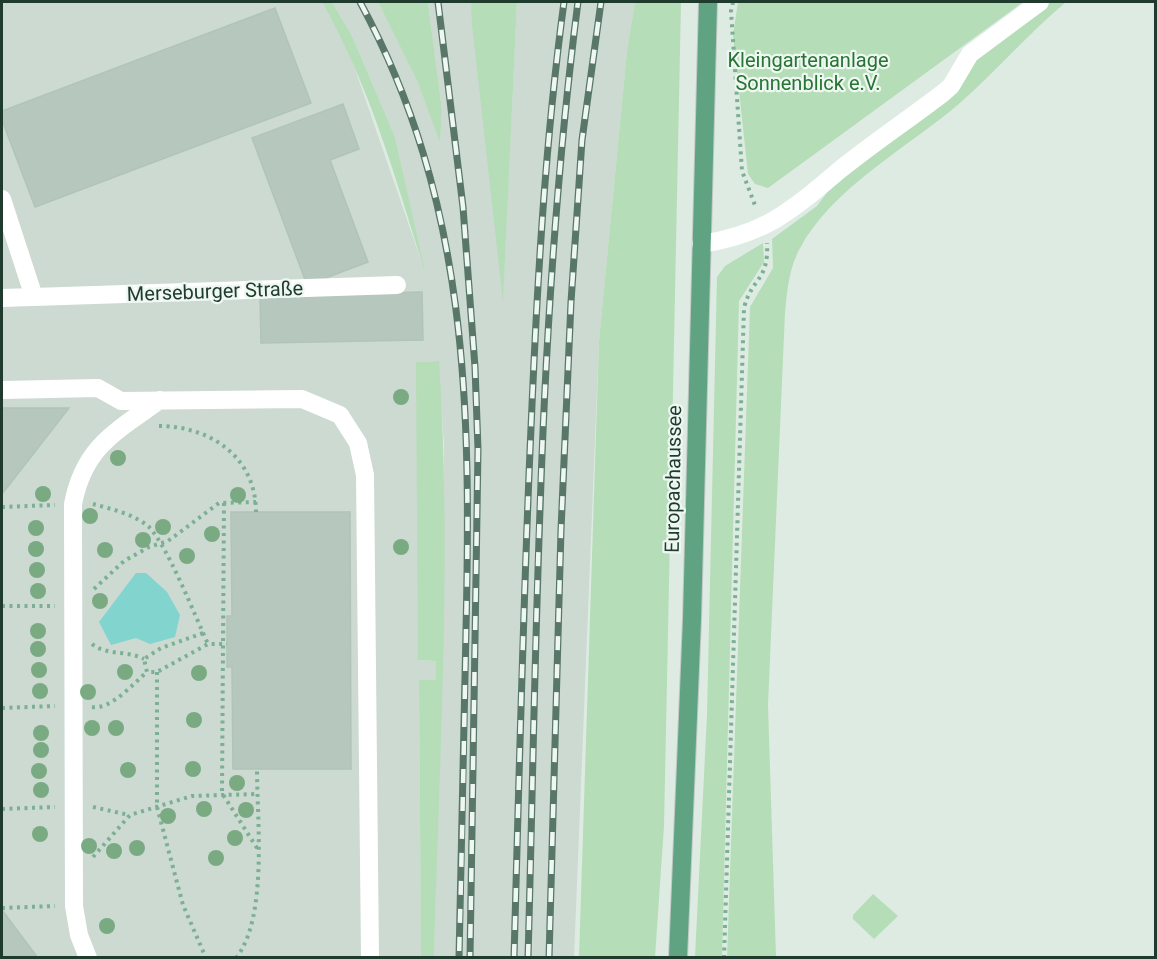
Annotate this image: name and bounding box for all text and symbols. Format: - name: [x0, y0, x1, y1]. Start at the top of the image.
- park label: Kleingartenanlage Sonnenblick e.V.: [728, 48, 889, 95]
- street label: Merseburger Straße: [126, 276, 304, 306]
- street label: Europachaussee: [660, 405, 686, 553]

